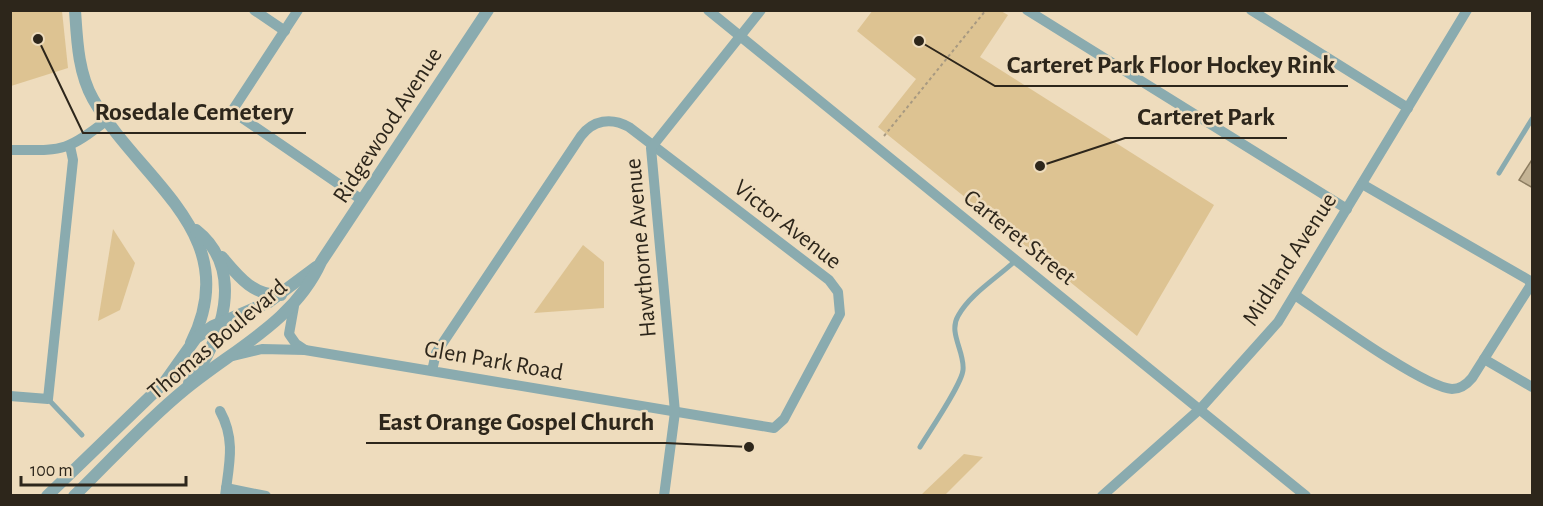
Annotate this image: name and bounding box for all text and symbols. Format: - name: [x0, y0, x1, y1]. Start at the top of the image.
- callout: Carteret Park Floor Hockey Rink: [995, 42, 1348, 86]
- street label: Ridgewood Avenue: [329, 43, 447, 208]
- text: Carteret Park Floor Hockey Rink: [1007, 52, 1335, 78]
- callout: Rosedale Cemetery: [83, 89, 306, 133]
- callout: Carteret Park: [1125, 94, 1287, 138]
- text: Rosedale Cemetery: [94, 99, 294, 125]
- text: Carteret Park: [1137, 104, 1275, 130]
- street label: Hawthorne Avenue: [621, 157, 661, 338]
- street label: Victor Avenue: [729, 176, 846, 274]
- street label: Carteret Street: [959, 186, 1080, 290]
- street label: Midland Avenue: [1238, 189, 1341, 330]
- street label: Thomas Boulevard: [144, 275, 292, 405]
- street label: Glen Park Road: [422, 337, 565, 385]
- callout: East Orange Gospel Church: [366, 399, 666, 443]
- text: East Orange Gospel Church: [378, 409, 654, 435]
- scale bar: [21, 449, 186, 487]
- text: 100 m: [30, 462, 73, 480]

